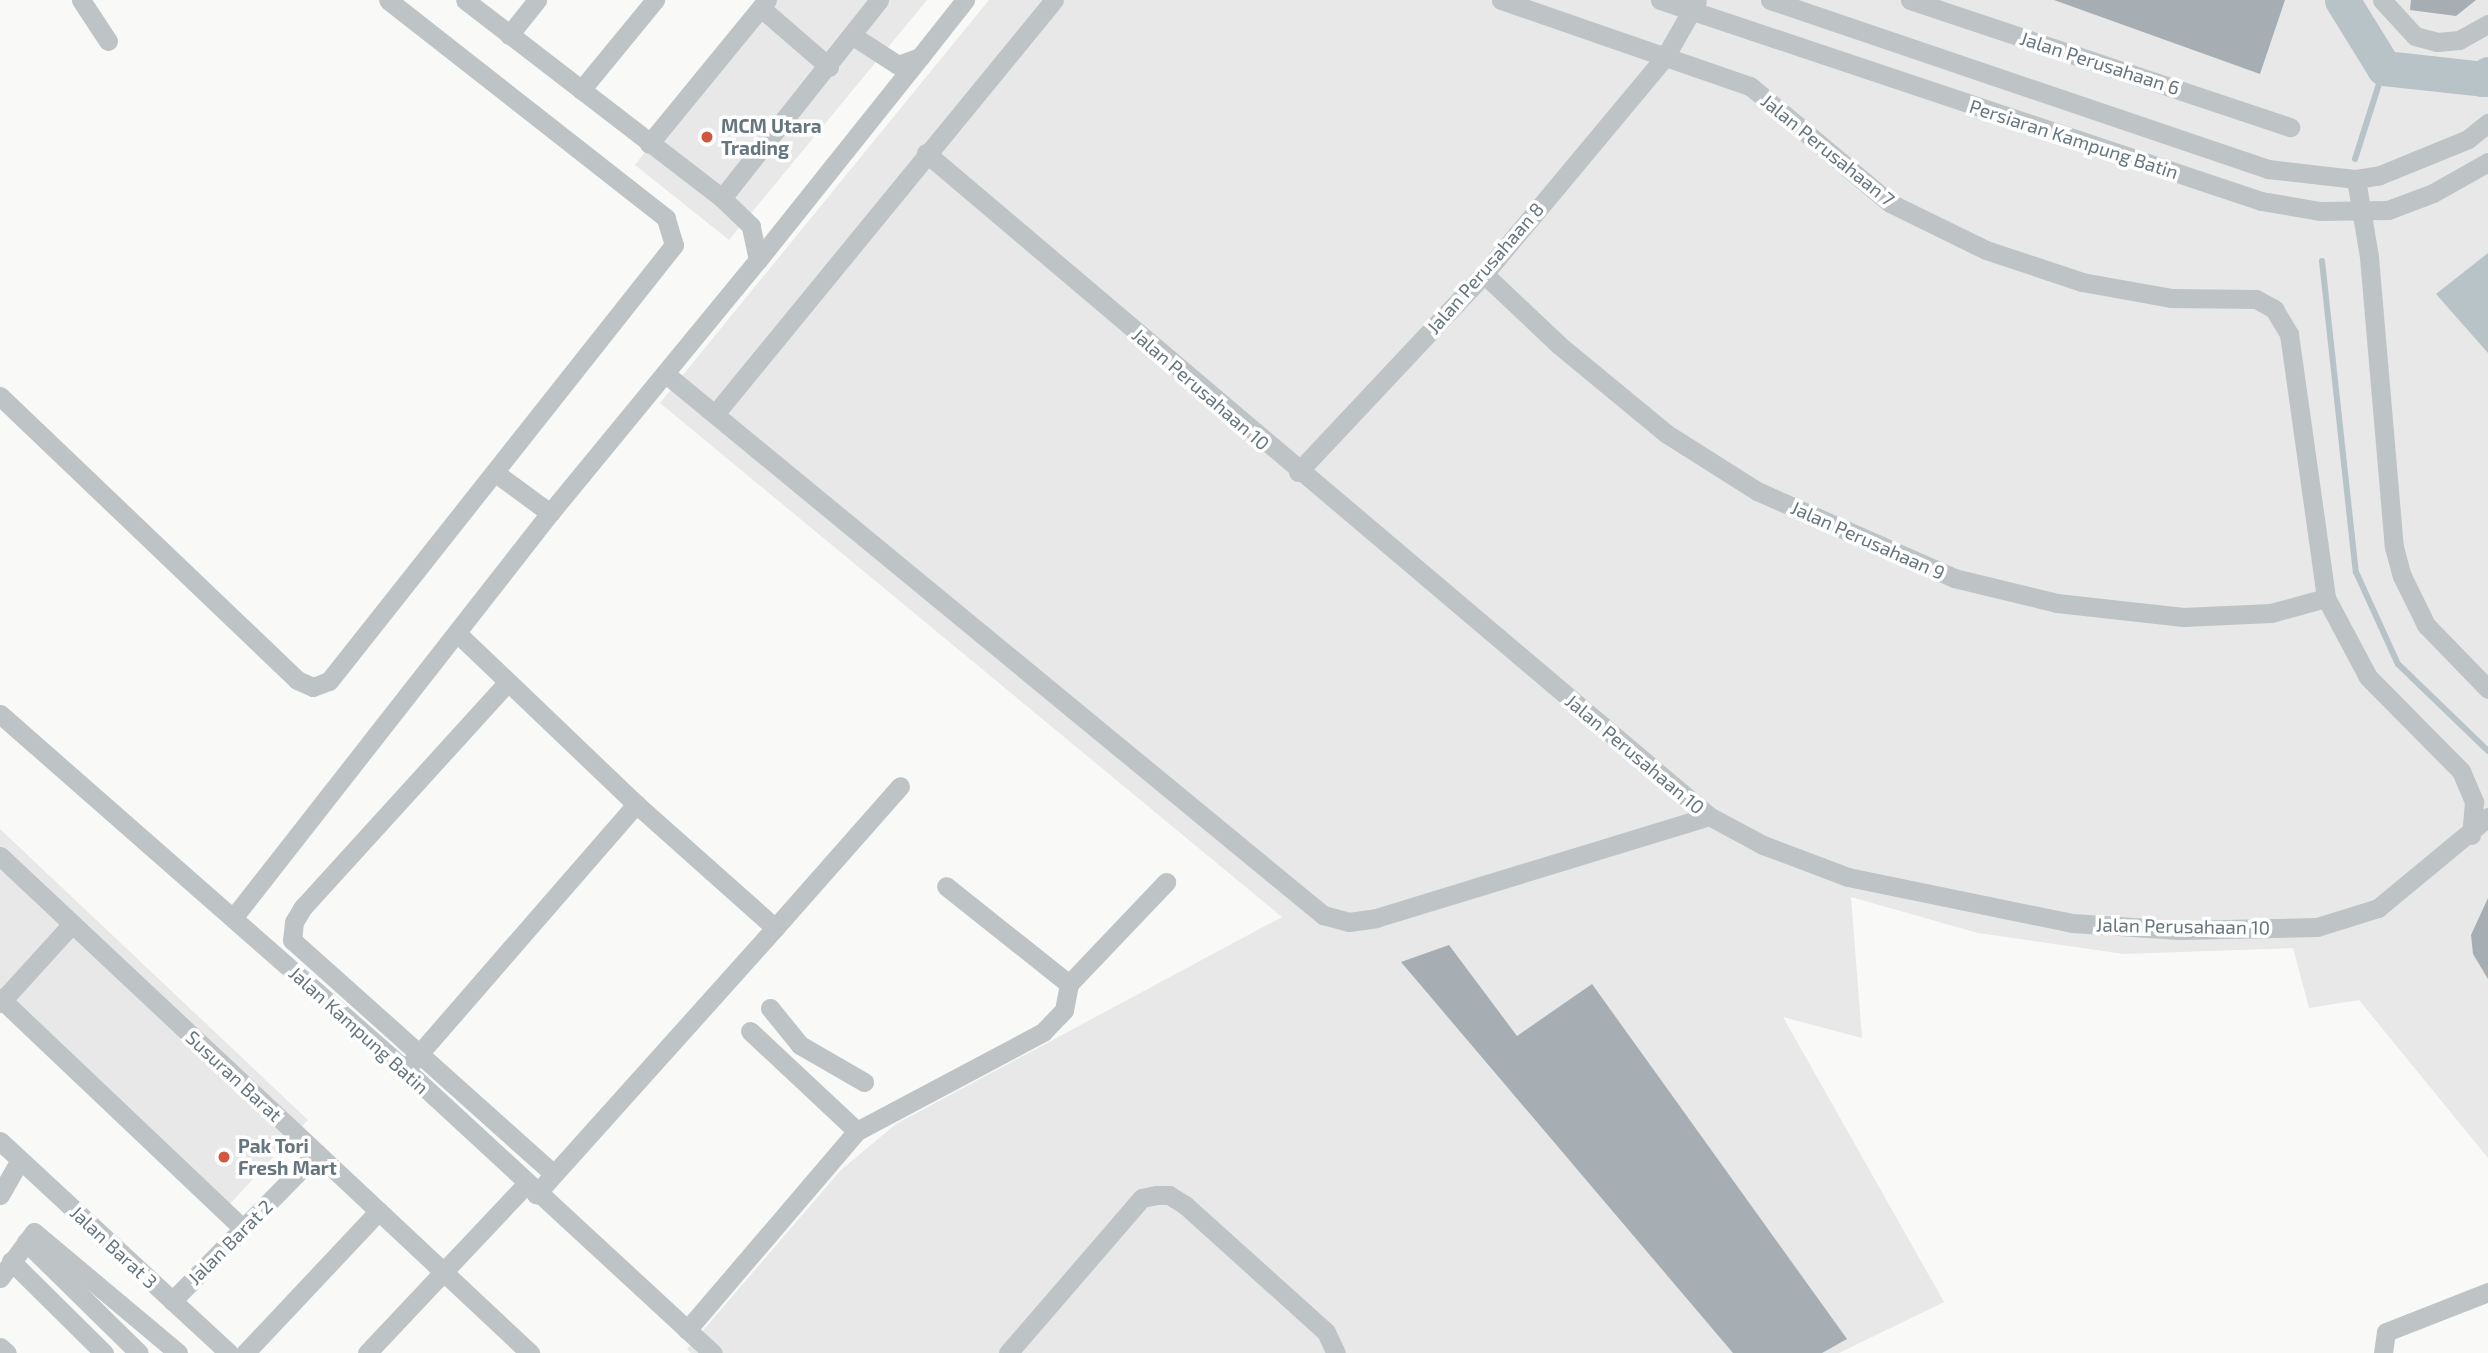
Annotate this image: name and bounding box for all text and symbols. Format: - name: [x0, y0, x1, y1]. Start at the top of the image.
- street label: Jalan Perusahaan 6: [2017, 26, 2183, 100]
- street label: Jalan Perusahaan 7: [1757, 89, 1899, 211]
- street label: Persiaran Kampung Batin: [1967, 94, 2181, 184]
- place label: MCM Utara Trading: [721, 115, 822, 159]
- marker: MCM Utara Trading: [699, 129, 715, 145]
- street label: Jalan Perusahaan 8: [1422, 198, 1548, 338]
- street label: Jalan Perusahaan 10: [1128, 323, 1274, 455]
- street label: Jalan Perusahaan 9: [1787, 496, 1949, 584]
- street label: Jalan Perusahaan 10: [1561, 689, 1709, 819]
- street label: Jalan Perusahaan 10: [2096, 913, 2270, 939]
- street label: Jalan Kampung Batin: [285, 961, 433, 1099]
- street label: Susuran Barat: [181, 1026, 287, 1126]
- place label: Pak Tori Fresh Mart: [238, 1135, 337, 1179]
- marker: Pak Tori Fresh Mart: [216, 1149, 232, 1165]
- street label: Jalan Barat 2: [183, 1195, 277, 1289]
- street label: Jalan Barat 3: [66, 1201, 162, 1293]

